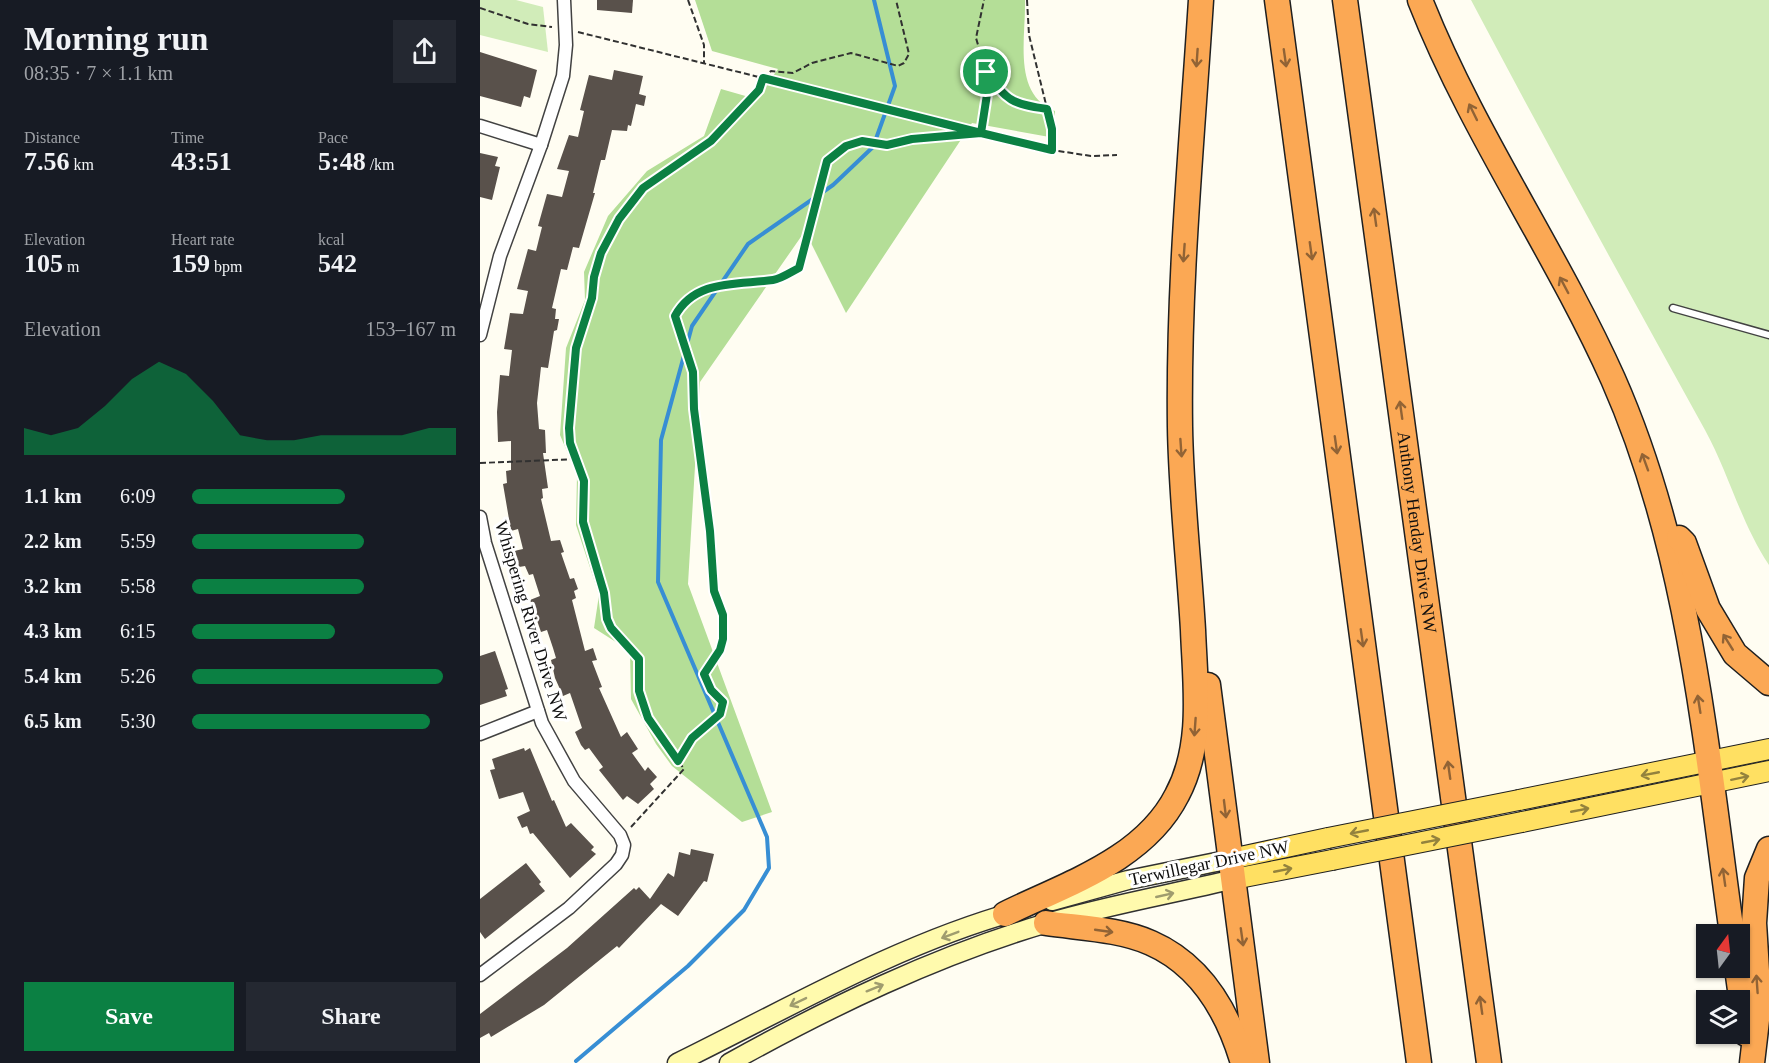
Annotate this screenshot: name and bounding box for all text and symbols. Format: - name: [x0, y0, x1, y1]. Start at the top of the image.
- button: share: [393, 20, 456, 83]
- text: Morning run: [24, 21, 208, 57]
- pin: [960, 46, 1011, 97]
- one-way arrow: [1192, 48, 1203, 68]
- one-way arrow: [1279, 48, 1290, 67]
- icon: arrive: [969, 55, 1002, 88]
- text: 08:35 · 7 × 1.1 km: [24, 62, 173, 84]
- one-way arrow: [1467, 104, 1478, 122]
- text: Distance: [24, 129, 80, 146]
- text: Time: [171, 129, 204, 146]
- text: Pace: [318, 129, 348, 146]
- text: 7.56: [24, 147, 70, 176]
- text: 43:51: [171, 147, 232, 176]
- text: 5:48: [318, 147, 366, 176]
- text: km: [70, 156, 94, 173]
- text: /km: [366, 156, 395, 173]
- one-way arrow: [1369, 208, 1380, 228]
- text: Elevation: [24, 231, 85, 248]
- text: Heart rate: [171, 231, 235, 248]
- text: kcal: [318, 231, 345, 248]
- one-way arrow: [1305, 241, 1316, 261]
- one-way arrow: [1179, 242, 1190, 262]
- text: 105: [24, 249, 63, 278]
- text: 159: [171, 249, 210, 278]
- text: 542: [318, 249, 357, 278]
- text: m: [63, 258, 79, 275]
- text: bpm: [210, 258, 242, 275]
- one-way arrow: [1558, 276, 1569, 294]
- text: Elevation: [24, 318, 101, 340]
- text: 153–167 m: [365, 318, 456, 340]
- one-way arrow: [1395, 401, 1406, 421]
- street label: Anthony Henday Drive NW: [1394, 430, 1441, 634]
- one-way arrow: [1331, 434, 1342, 454]
- one-way arrow: [1176, 437, 1187, 457]
- one-way arrow: [1638, 453, 1649, 472]
- text: 1.1 km: [24, 485, 82, 507]
- text: 6:09: [120, 485, 156, 507]
- street label: Whispering River Drive NW: [491, 518, 571, 724]
- text: 2.2 km: [24, 530, 82, 552]
- text: 5:59: [120, 530, 156, 552]
- text: 3.2 km: [24, 575, 82, 597]
- text: 5:58: [120, 575, 156, 597]
- text: 4.3 km: [24, 620, 82, 642]
- text: 6:15: [120, 620, 156, 642]
- one-way arrow: [1357, 627, 1368, 647]
- one-way arrow: [1722, 634, 1734, 651]
- text: 5.4 km: [24, 665, 82, 687]
- text: 5:26: [120, 665, 156, 687]
- one-way arrow: [1693, 695, 1704, 715]
- text: 6.5 km: [24, 710, 82, 732]
- text: 5:30: [120, 710, 156, 732]
- one-way arrow: [1189, 716, 1200, 736]
- one-way arrow: [1444, 761, 1455, 781]
- one-way arrow: [1641, 769, 1660, 780]
- one-way arrow: [1730, 772, 1749, 783]
- one-way arrow: [1219, 798, 1230, 818]
- one-way arrow: [1569, 804, 1589, 815]
- one-way arrow: [1350, 827, 1369, 838]
- one-way arrow: [1420, 835, 1440, 846]
- street label: Terwillegar Drive NW: [1127, 836, 1291, 890]
- one-way arrow: [1273, 864, 1292, 875]
- one-way arrow: [1719, 867, 1730, 887]
- one-way arrow: [1155, 889, 1174, 901]
- north arrow: [1696, 924, 1750, 978]
- map controls: [1696, 924, 1750, 1044]
- one-way arrow: [1094, 926, 1114, 937]
- one-way arrow: [1236, 927, 1247, 947]
- one-way arrow: [941, 930, 960, 941]
- one-way arrow: [1752, 974, 1763, 994]
- button: Save: [24, 982, 234, 1051]
- button: Share: [246, 982, 456, 1051]
- one-way arrow: [865, 982, 884, 993]
- button: layers: [1696, 990, 1750, 1044]
- one-way arrow: [789, 996, 807, 1008]
- one-way arrow: [1475, 996, 1486, 1015]

